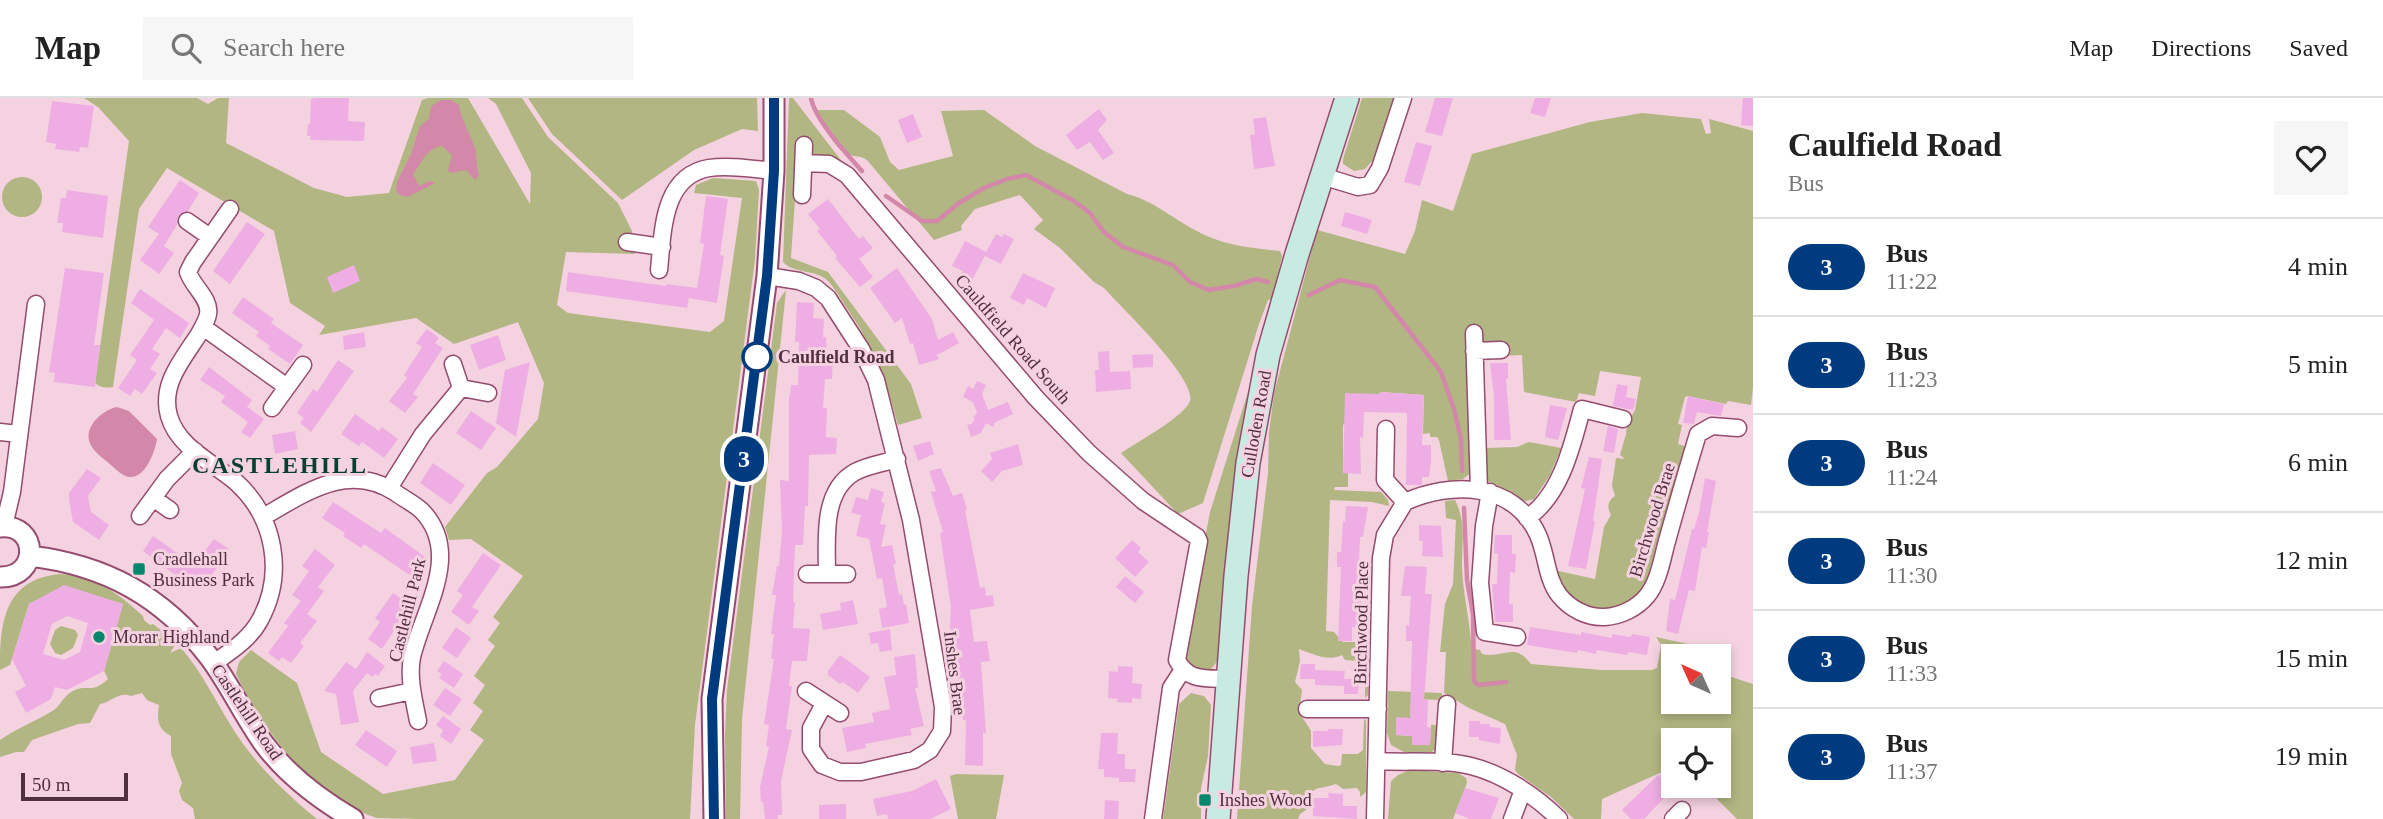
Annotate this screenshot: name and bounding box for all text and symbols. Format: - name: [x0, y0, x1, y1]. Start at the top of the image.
- search box: [143, 17, 633, 80]
- icon: search: [167, 29, 205, 67]
- text: Map: [35, 30, 101, 66]
- text: Search here: [223, 33, 345, 62]
- text: Map: [2069, 35, 2113, 61]
- text: Directions: [2151, 35, 2251, 61]
- text: Saved: [2289, 35, 2348, 61]
- button: heart: [2274, 121, 2348, 195]
- text: Caulfield Road: [1788, 127, 2002, 163]
- text: Bus: [1788, 171, 1824, 196]
- text: Bus: [1886, 239, 1928, 268]
- text: 4 min: [2288, 252, 2348, 281]
- text: 3: [1821, 254, 1833, 280]
- text: 11:22: [1886, 269, 1938, 294]
- street label: Cauldfield Road South: [951, 270, 1075, 408]
- text: Bus: [1886, 337, 1928, 366]
- marker: Caulfield Road: [742, 342, 772, 372]
- place label: Caulfield Road: [778, 347, 895, 367]
- text: 5 min: [2288, 350, 2348, 379]
- text: 3: [1821, 352, 1833, 378]
- text: 11:23: [1886, 367, 1938, 392]
- street label: Culloden Road: [1237, 369, 1275, 479]
- text: Bus: [1886, 435, 1928, 464]
- line badge: 3: [721, 436, 767, 482]
- text: 3: [738, 446, 750, 472]
- text: 6 min: [2288, 448, 2348, 477]
- text: 3: [1821, 450, 1833, 476]
- district label: CASTLEHILL: [192, 452, 368, 478]
- street label: Birchwood Brae: [1625, 460, 1679, 580]
- text: 11:24: [1886, 465, 1938, 490]
- text: Bus: [1886, 533, 1928, 562]
- text: 12 min: [2275, 546, 2348, 575]
- text: 3: [1821, 548, 1833, 574]
- place label: Cradlehall Business Park: [153, 549, 255, 590]
- street label: Castlehill Park: [384, 556, 430, 664]
- marker: Cradlehall Business Park: [131, 561, 147, 577]
- street label: Birchwood Place: [1350, 561, 1372, 685]
- text: 11:30: [1886, 563, 1938, 588]
- place label: Morar Highland: [113, 627, 229, 647]
- marker: Morar Highland: [91, 629, 107, 645]
- street label: Inshes Brae: [940, 630, 970, 716]
- text: Bus: [1886, 631, 1928, 660]
- north arrow: [1661, 644, 1731, 714]
- map controls: [1661, 644, 1731, 798]
- text: 15 min: [2275, 644, 2348, 673]
- text: 3: [1821, 646, 1833, 672]
- street label: Castlehill Road: [208, 660, 286, 764]
- text: 11:33: [1886, 661, 1938, 686]
- button: locate: [1661, 728, 1731, 798]
- text: Bus: [1886, 729, 1928, 758]
- text: 19 min: [2275, 742, 2348, 771]
- text: 3: [1821, 744, 1833, 770]
- text: 11:37: [1886, 759, 1938, 784]
- scale bar: [21, 770, 128, 802]
- text: 50 m: [32, 774, 71, 795]
- place label: Inshes Wood: [1219, 790, 1312, 810]
- marker: Inshes Wood: [1197, 792, 1213, 808]

